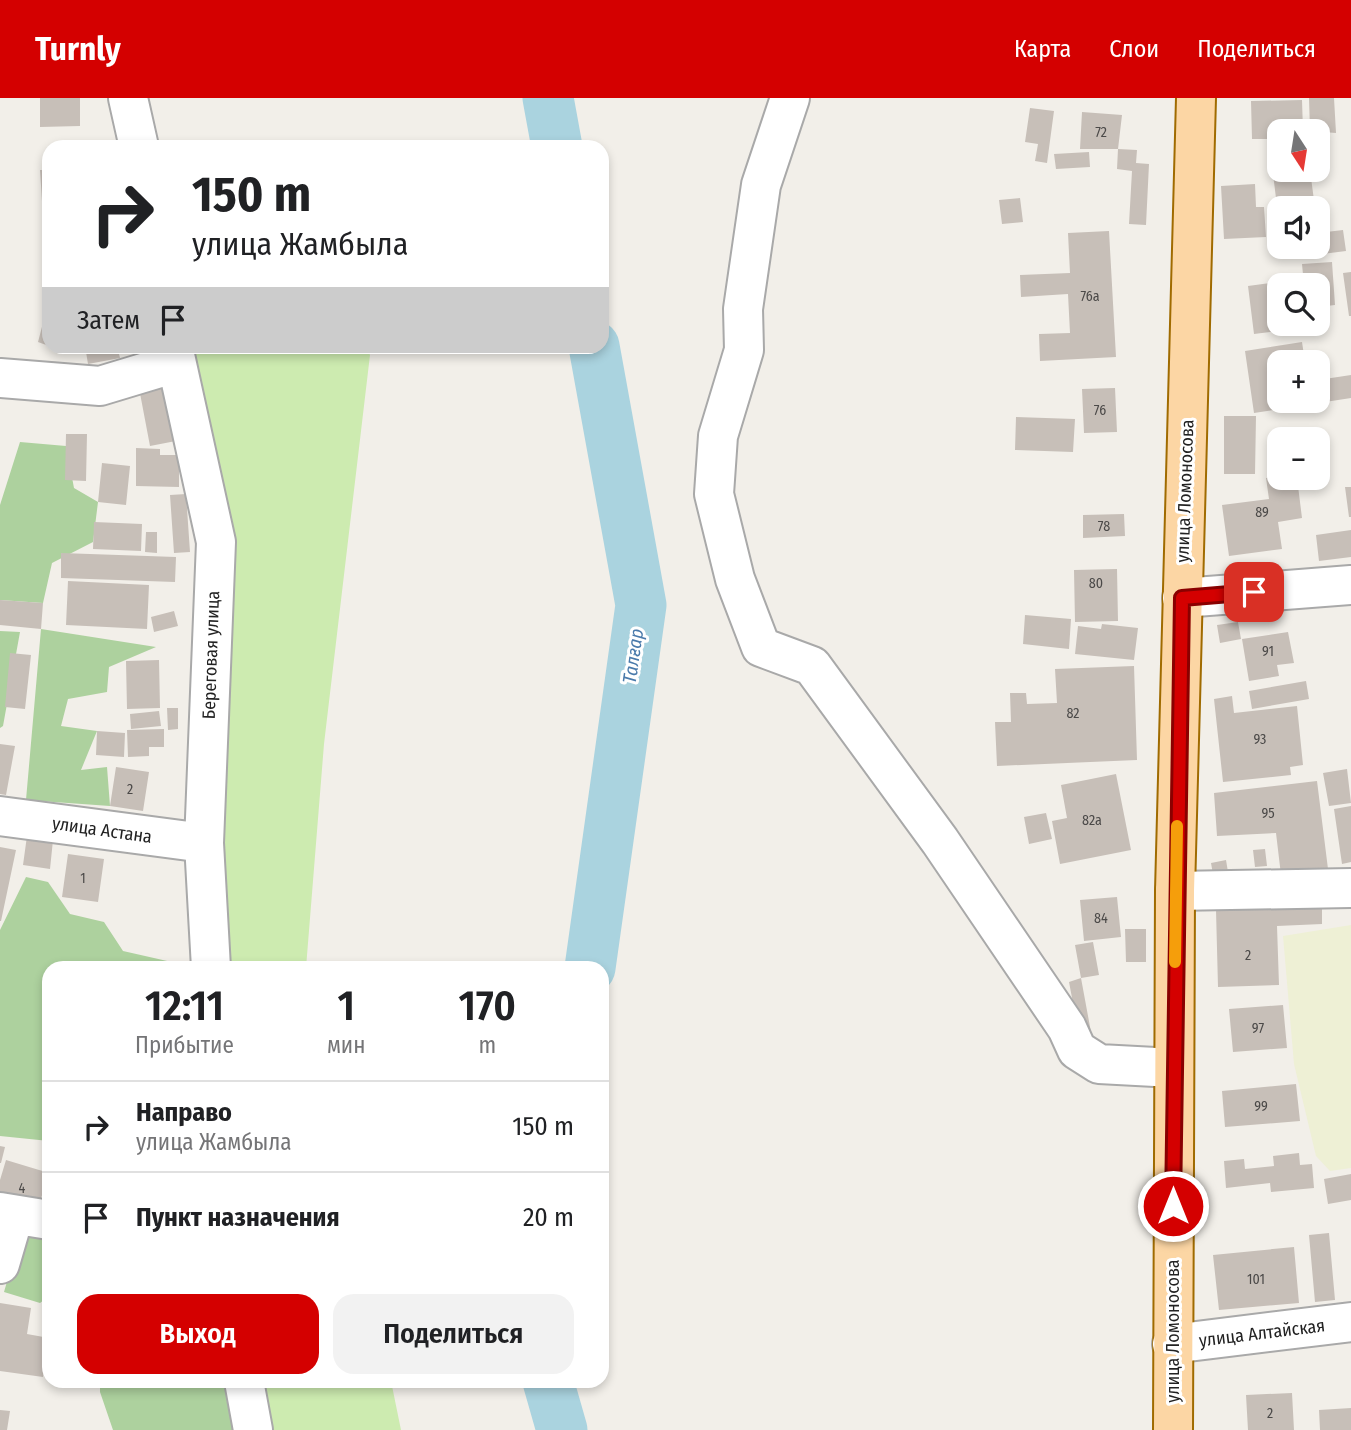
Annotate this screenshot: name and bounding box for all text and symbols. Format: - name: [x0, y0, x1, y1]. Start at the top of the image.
- text: Turnly: [35, 29, 121, 69]
- text: Карта: [1014, 35, 1071, 63]
- text: Слои: [1109, 35, 1159, 63]
- text: Поделиться: [1197, 35, 1316, 63]
- north arrow: [1267, 119, 1330, 182]
- map controls: [1267, 119, 1330, 490]
- house number: 72: [1095, 124, 1107, 141]
- text: 150 m: [192, 165, 311, 224]
- icon: right: [77, 168, 168, 259]
- button: sound: [1267, 196, 1330, 259]
- text: улица Жамбыла: [192, 225, 408, 263]
- button: search: [1267, 273, 1330, 336]
- house number: 76а: [1080, 288, 1100, 305]
- icon: arrive: [154, 301, 192, 339]
- text: Затем: [77, 305, 140, 336]
- button: +: [1267, 350, 1330, 413]
- house number: 76: [1094, 402, 1106, 419]
- street label: улица Ломоносова: [1172, 419, 1199, 563]
- button: −: [1267, 427, 1330, 490]
- house number: 89: [1255, 504, 1269, 521]
- house number: 78: [1098, 518, 1110, 535]
- pin: [1224, 562, 1284, 622]
- icon: arrive: [1235, 573, 1273, 611]
- house number: 80: [1089, 575, 1103, 592]
- street label: Береговая улица: [198, 590, 224, 720]
- water label: Талғар: [618, 627, 648, 685]
- house number: 91: [1262, 643, 1274, 660]
- house number: 82: [1066, 705, 1080, 722]
- house number: 93: [1254, 731, 1266, 748]
- house number: 2: [127, 781, 133, 798]
- house number: 95: [1261, 805, 1275, 822]
- street label: улица Астана: [51, 812, 153, 848]
- house number: 82а: [1082, 812, 1102, 829]
- house number: 1: [80, 870, 86, 887]
- house number: 84: [1094, 910, 1108, 927]
- house number: 2: [1245, 947, 1251, 964]
- text: 12:11: [145, 981, 224, 1031]
- text: 1: [337, 981, 355, 1031]
- text: 170: [459, 981, 516, 1031]
- house number: 97: [1252, 1020, 1264, 1037]
- text: Прибытие: [135, 1031, 234, 1059]
- text: мин: [327, 1031, 365, 1059]
- text: m: [478, 1031, 496, 1059]
- text: Направо: [136, 1097, 232, 1128]
- house number: 99: [1254, 1098, 1268, 1115]
- icon: right: [77, 1108, 115, 1146]
- text: 150 m: [512, 1111, 574, 1142]
- text: улица Жамбыла: [136, 1128, 292, 1156]
- position arrow: [1136, 1169, 1210, 1243]
- house number: 4: [19, 1180, 26, 1197]
- icon: arrive: [77, 1199, 115, 1237]
- text: Пункт назначения: [136, 1202, 340, 1233]
- text: 20 m: [523, 1202, 574, 1233]
- street label: улица Ломоносова: [1162, 1259, 1184, 1403]
- house number: 101: [1247, 1271, 1265, 1288]
- button: Выход: [77, 1294, 319, 1374]
- button: Поделиться: [333, 1294, 574, 1374]
- street label: улица Алтайская: [1198, 1314, 1326, 1352]
- house number: 2: [1267, 1405, 1273, 1422]

